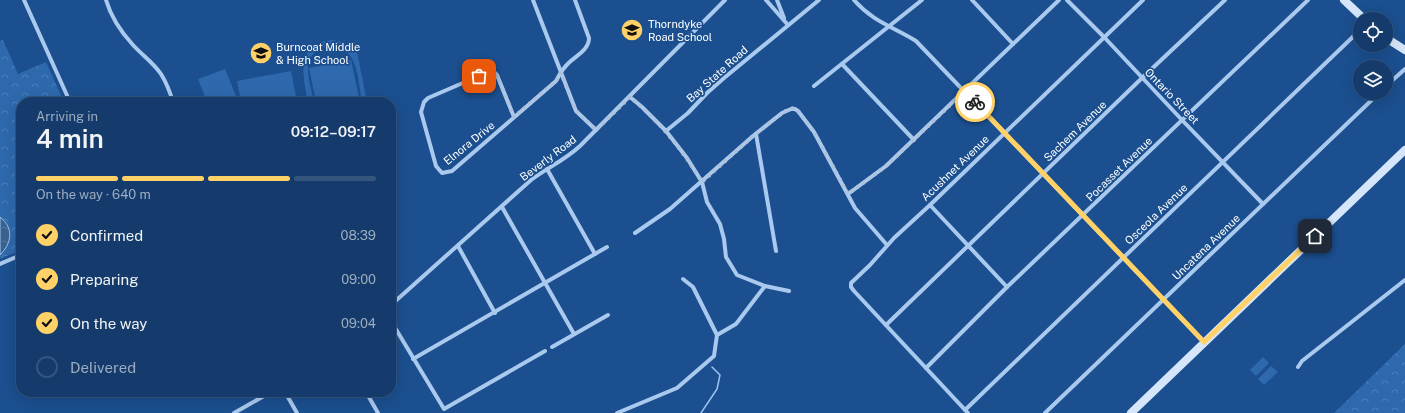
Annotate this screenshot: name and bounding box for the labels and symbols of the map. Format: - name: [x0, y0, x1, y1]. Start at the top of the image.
- school or university icon: Thorndyke Road School: [619, 17, 645, 43]
- place label: Thorndyke Road School: [648, 18, 712, 43]
- school or university icon: Burncoat Middle & High School: [248, 40, 274, 66]
- place label: Burncoat Middle & High School: [276, 41, 360, 66]
- street label: Bay State Road: [684, 43, 750, 105]
- pin: [462, 59, 496, 93]
- street label: Ontario Street: [1143, 66, 1201, 126]
- courier: [955, 82, 995, 122]
- street label: Sachem Avenue: [1041, 98, 1109, 164]
- street label: Elnora Drive: [441, 119, 497, 167]
- street label: Beverly Road: [518, 133, 578, 183]
- street label: Acushnet Avenue: [919, 133, 991, 203]
- street label: Pocasset Avenue: [1084, 135, 1154, 203]
- street label: Osceola Avenue: [1122, 181, 1190, 247]
- street label: Uncatena Avenue: [1170, 212, 1242, 282]
- pin: [1298, 219, 1332, 253]

